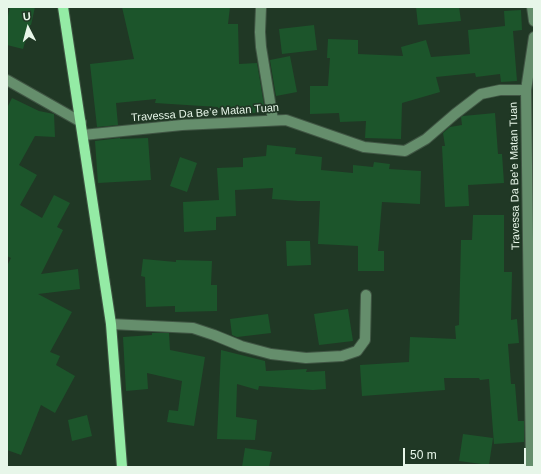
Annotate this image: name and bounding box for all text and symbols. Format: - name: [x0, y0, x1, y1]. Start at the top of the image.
- north arrow: [8, 8, 48, 48]
- text: U: [22, 10, 31, 22]
- street label: Travessa Da Be’e Matan Tuan: [131, 101, 279, 125]
- street label: Travessa Da Be’e Matan Tuan: [507, 102, 523, 250]
- scale bar: [405, 440, 528, 466]
- text: 50 m: [410, 448, 437, 462]

